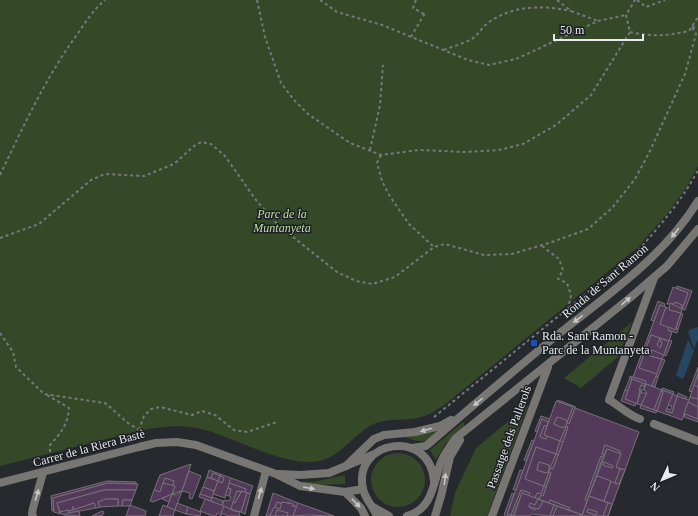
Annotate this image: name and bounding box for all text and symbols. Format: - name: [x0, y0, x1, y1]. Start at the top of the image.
- scale bar: [554, 16, 643, 42]
- text: 50 m: [560, 23, 585, 37]
- park label: Parc de la Muntanyeta: [252, 207, 311, 235]
- one-way arrow: [671, 227, 680, 238]
- street label: Ronda de Sant Ramon: [559, 241, 651, 321]
- one-way arrow: [621, 297, 632, 306]
- one-way arrow: [573, 315, 584, 323]
- place label: Rda. Sant Ramon - Parc de la Muntanyeta: [542, 329, 650, 357]
- marker: Rda. Sant Ramon - Parc de la Muntanyeta: [529, 338, 539, 348]
- street label: Passatge dels Pallerols: [484, 383, 534, 490]
- one-way arrow: [473, 397, 484, 406]
- street label: Carrer de la Riera Bastè: [32, 426, 146, 470]
- one-way arrow: [420, 427, 432, 433]
- north arrow: [642, 460, 682, 500]
- one-way arrow: [442, 473, 448, 485]
- text: N: [648, 480, 662, 494]
- one-way arrow: [303, 485, 315, 491]
- one-way arrow: [257, 487, 263, 499]
- one-way arrow: [34, 488, 40, 500]
- one-way arrow: [352, 498, 361, 508]

